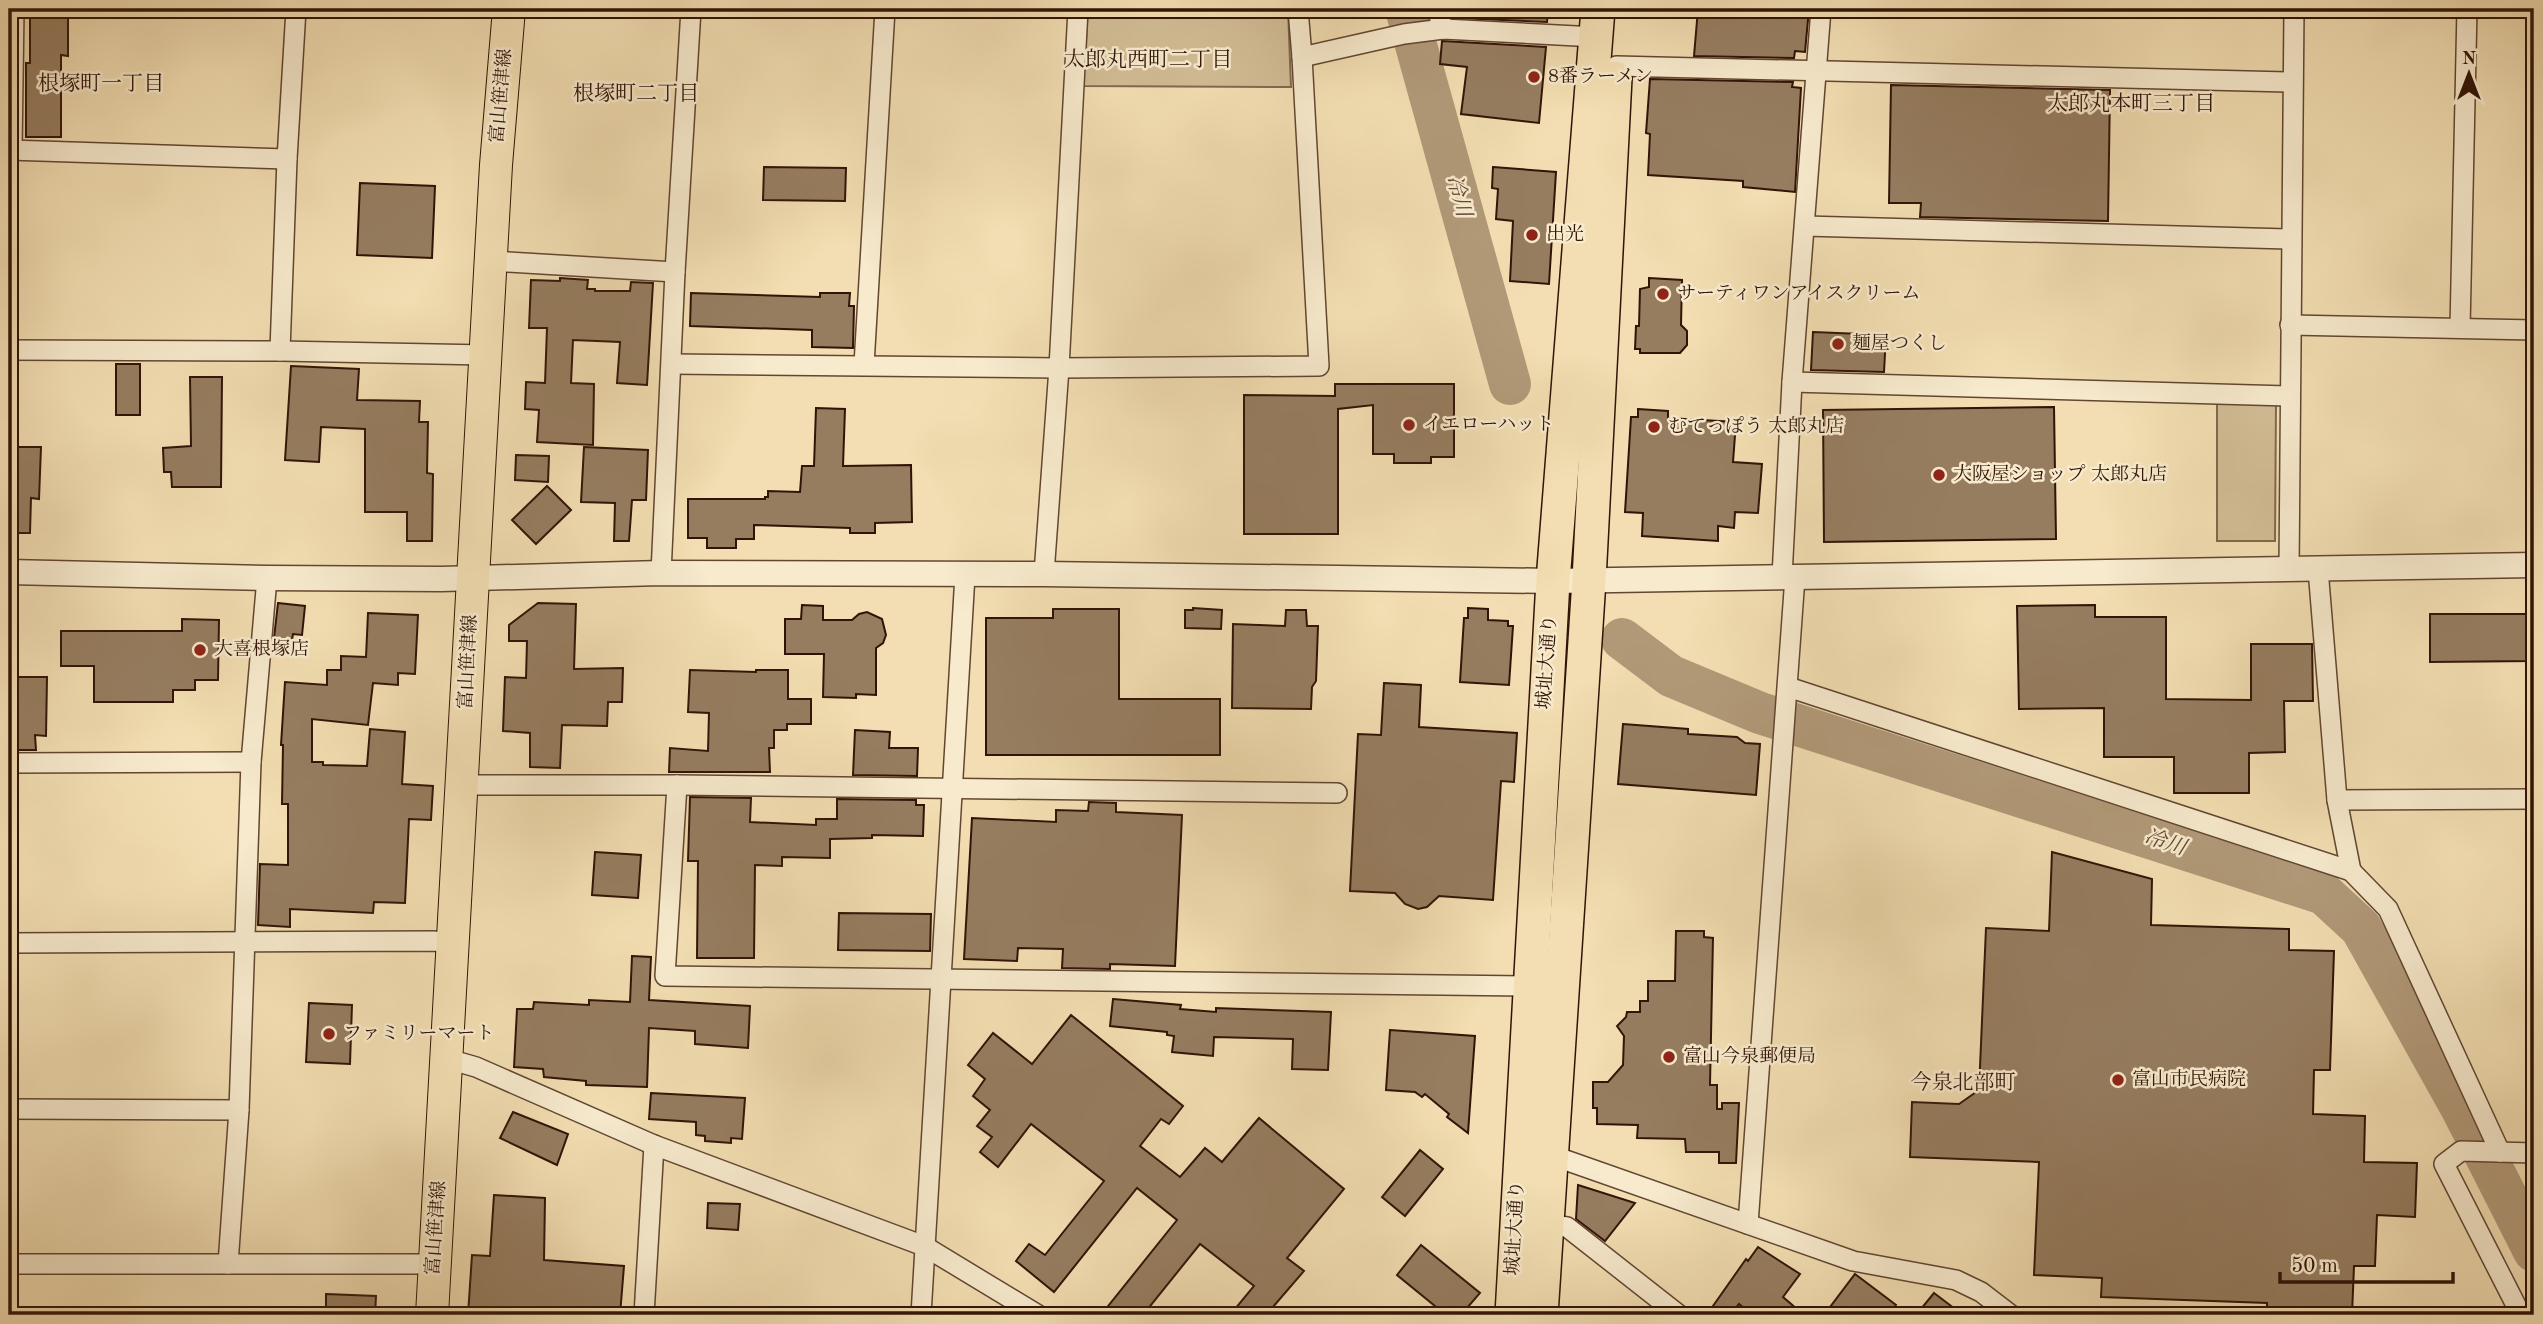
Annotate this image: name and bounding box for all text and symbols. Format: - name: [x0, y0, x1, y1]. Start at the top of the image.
- north arrow: [2434, 38, 2504, 108]
- street label: 富山笹津線: [486, 48, 516, 144]
- district label: 太郎丸西町二丁目: [1064, 48, 1232, 71]
- text: N: [2462, 50, 2477, 69]
- place label: 8番ラーメン: [1548, 66, 1653, 87]
- marker: 8番ラーメン: [1526, 69, 1542, 85]
- district label: 根塚町一丁目: [38, 72, 164, 95]
- district label: 根塚町二丁目: [573, 82, 699, 105]
- district label: 太郎丸本町三丁目: [2047, 92, 2215, 115]
- water label: 冷川: [1442, 172, 1476, 221]
- place label: 出光: [1546, 224, 1584, 245]
- marker: 出光: [1524, 227, 1540, 243]
- place label: サーティワンアイスクリーム: [1677, 284, 1921, 304]
- marker: サーティワンアイスクリーム: [1655, 286, 1671, 302]
- place label: 麺屋つくし: [1852, 333, 1947, 354]
- marker: 麺屋つくし: [1830, 336, 1846, 352]
- place label: イエローハット: [1423, 415, 1554, 435]
- place label: むてっぽう 太郎丸店: [1668, 416, 1844, 437]
- marker: イエローハット: [1401, 417, 1417, 433]
- marker: むてっぽう 太郎丸店: [1646, 419, 1662, 435]
- place label: 大阪屋ショップ 太郎丸店: [1953, 463, 2167, 485]
- marker: 大阪屋ショップ 太郎丸店: [1931, 467, 1947, 483]
- street label: 富山笹津線: [455, 614, 481, 710]
- street label: 城址大通り: [1532, 614, 1561, 710]
- place label: 大喜根塚店: [214, 638, 309, 660]
- marker: 大喜根塚店: [192, 642, 208, 658]
- water label: 冷川: [2142, 825, 2191, 860]
- place label: ファミリーマート: [343, 1024, 495, 1044]
- marker: ファミリーマート: [321, 1026, 337, 1042]
- place label: 富山今泉郵便局: [1683, 1045, 1816, 1067]
- marker: 富山今泉郵便局: [1661, 1049, 1677, 1065]
- place label: 富山市民病院: [2132, 1069, 2246, 1090]
- district label: 今泉北部町: [1911, 1070, 2016, 1094]
- marker: 富山市民病院: [2110, 1072, 2126, 1088]
- street label: 富山笹津線: [422, 1180, 450, 1276]
- street label: 城址大通り: [1501, 1180, 1528, 1276]
- scale bar: [2280, 1240, 2454, 1284]
- text: 50 m: [2291, 1256, 2338, 1277]

